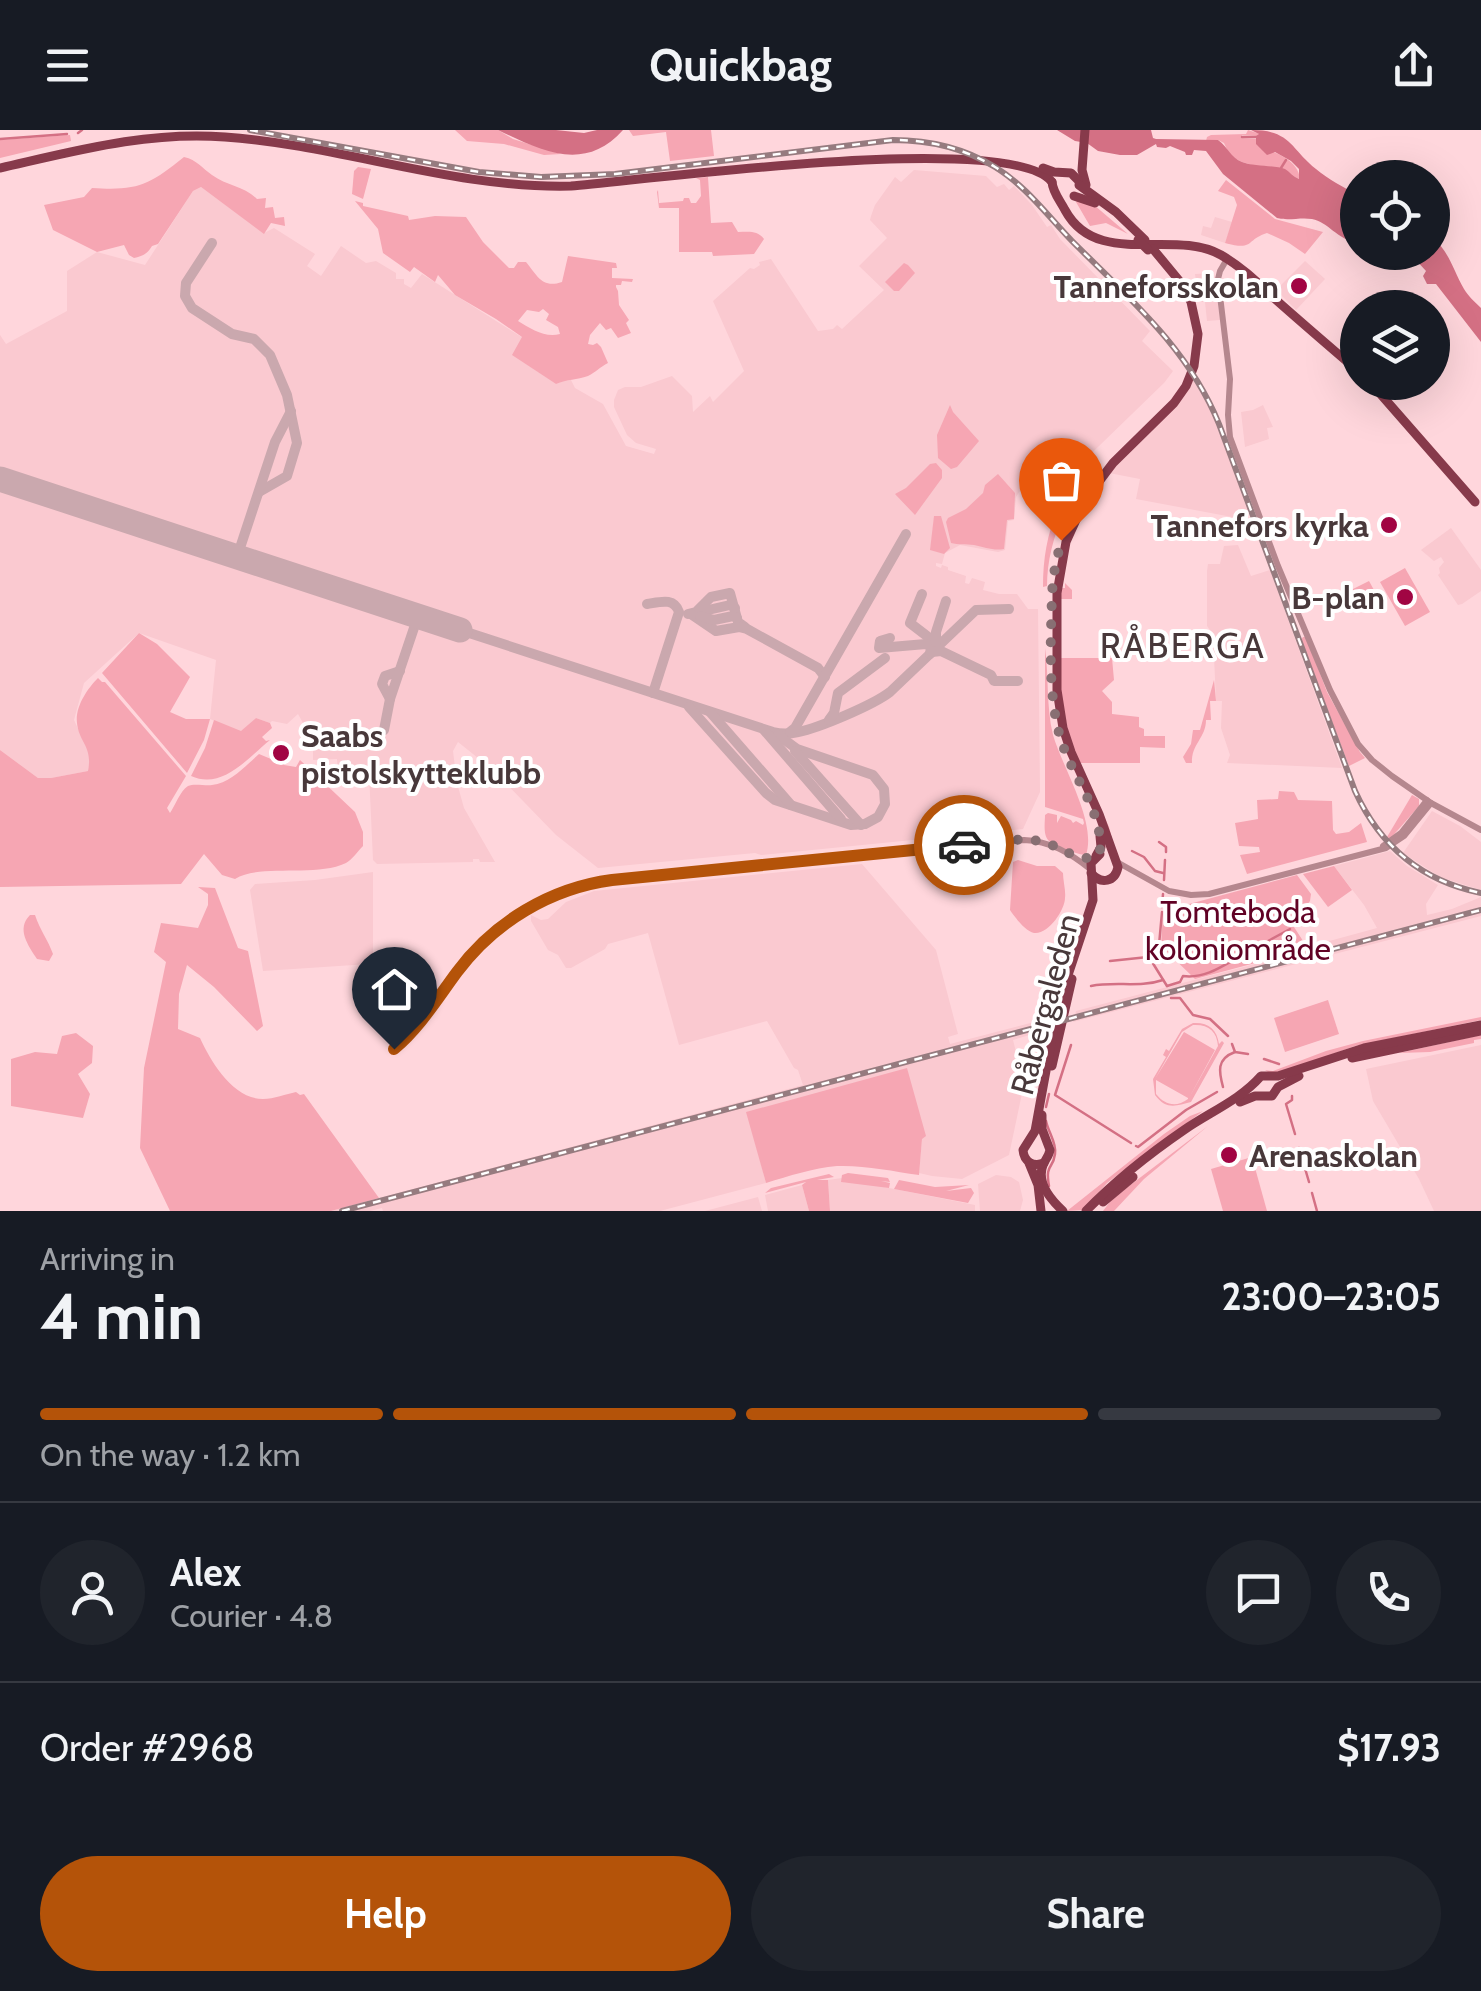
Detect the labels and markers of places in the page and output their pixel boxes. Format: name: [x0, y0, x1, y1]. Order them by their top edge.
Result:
place label: Tanneforsskolan: [1054, 267, 1279, 306]
marker: Tanneforsskolan: [1288, 275, 1310, 297]
pin: [1019, 438, 1104, 541]
place label: Tannefors kyrka: [1150, 506, 1369, 545]
marker: Tannefors kyrka: [1378, 514, 1400, 536]
place label: B-plan: [1291, 578, 1385, 617]
marker: B-plan: [1394, 586, 1416, 608]
place label: Saabs pistolskytteklubb: [301, 716, 541, 792]
marker: Saabs pistolskytteklubb: [270, 742, 292, 764]
pin: [352, 947, 437, 1050]
place label: Arenaskolan: [1249, 1136, 1418, 1175]
marker: Arenaskolan: [1218, 1144, 1240, 1166]

